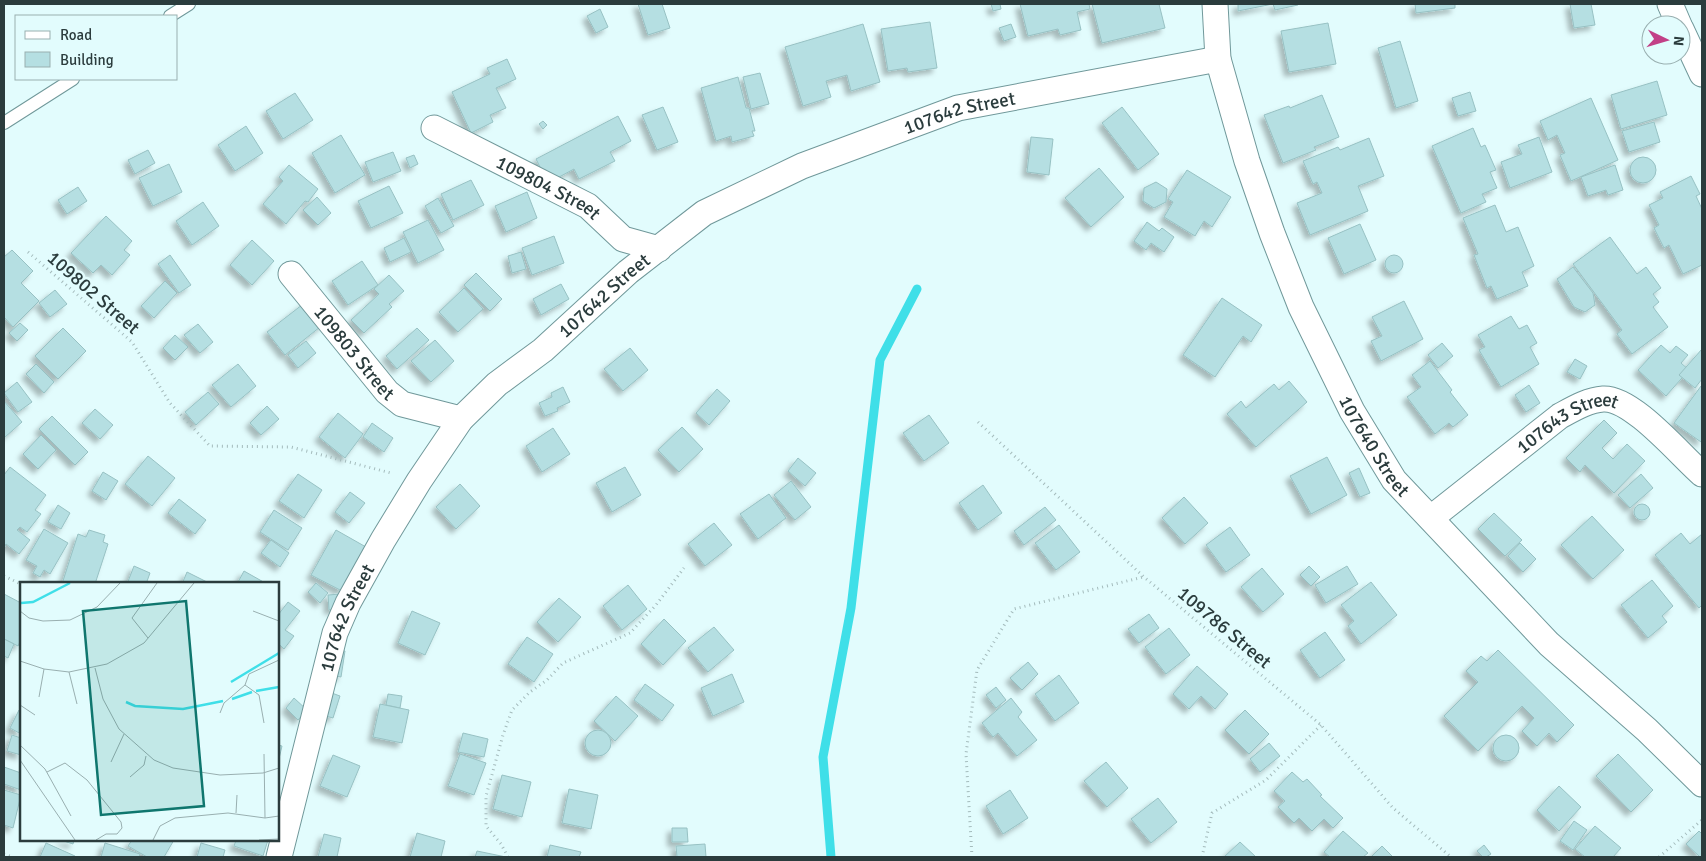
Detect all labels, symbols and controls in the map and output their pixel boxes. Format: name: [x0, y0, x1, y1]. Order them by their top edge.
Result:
legend: [15, 15, 178, 80]
north arrow: [1641, 15, 1691, 65]
text: Road: [60, 26, 92, 44]
text: N: [1670, 35, 1687, 47]
text: Building: [60, 51, 114, 69]
street label: 107642 Street: [900, 86, 1018, 140]
street label: 109804 Street: [492, 150, 606, 225]
street label: 109802 Street: [42, 246, 145, 340]
street label: 107642 Street: [553, 248, 655, 343]
street label: 109803 Street: [308, 301, 399, 406]
street label: 107643 Street: [1512, 388, 1622, 459]
street label: 107640 Street: [1333, 392, 1415, 502]
street label: 107642 Street: [315, 560, 380, 675]
inset map: [20, 582, 279, 841]
street label: 109786 Street: [1173, 582, 1276, 674]

